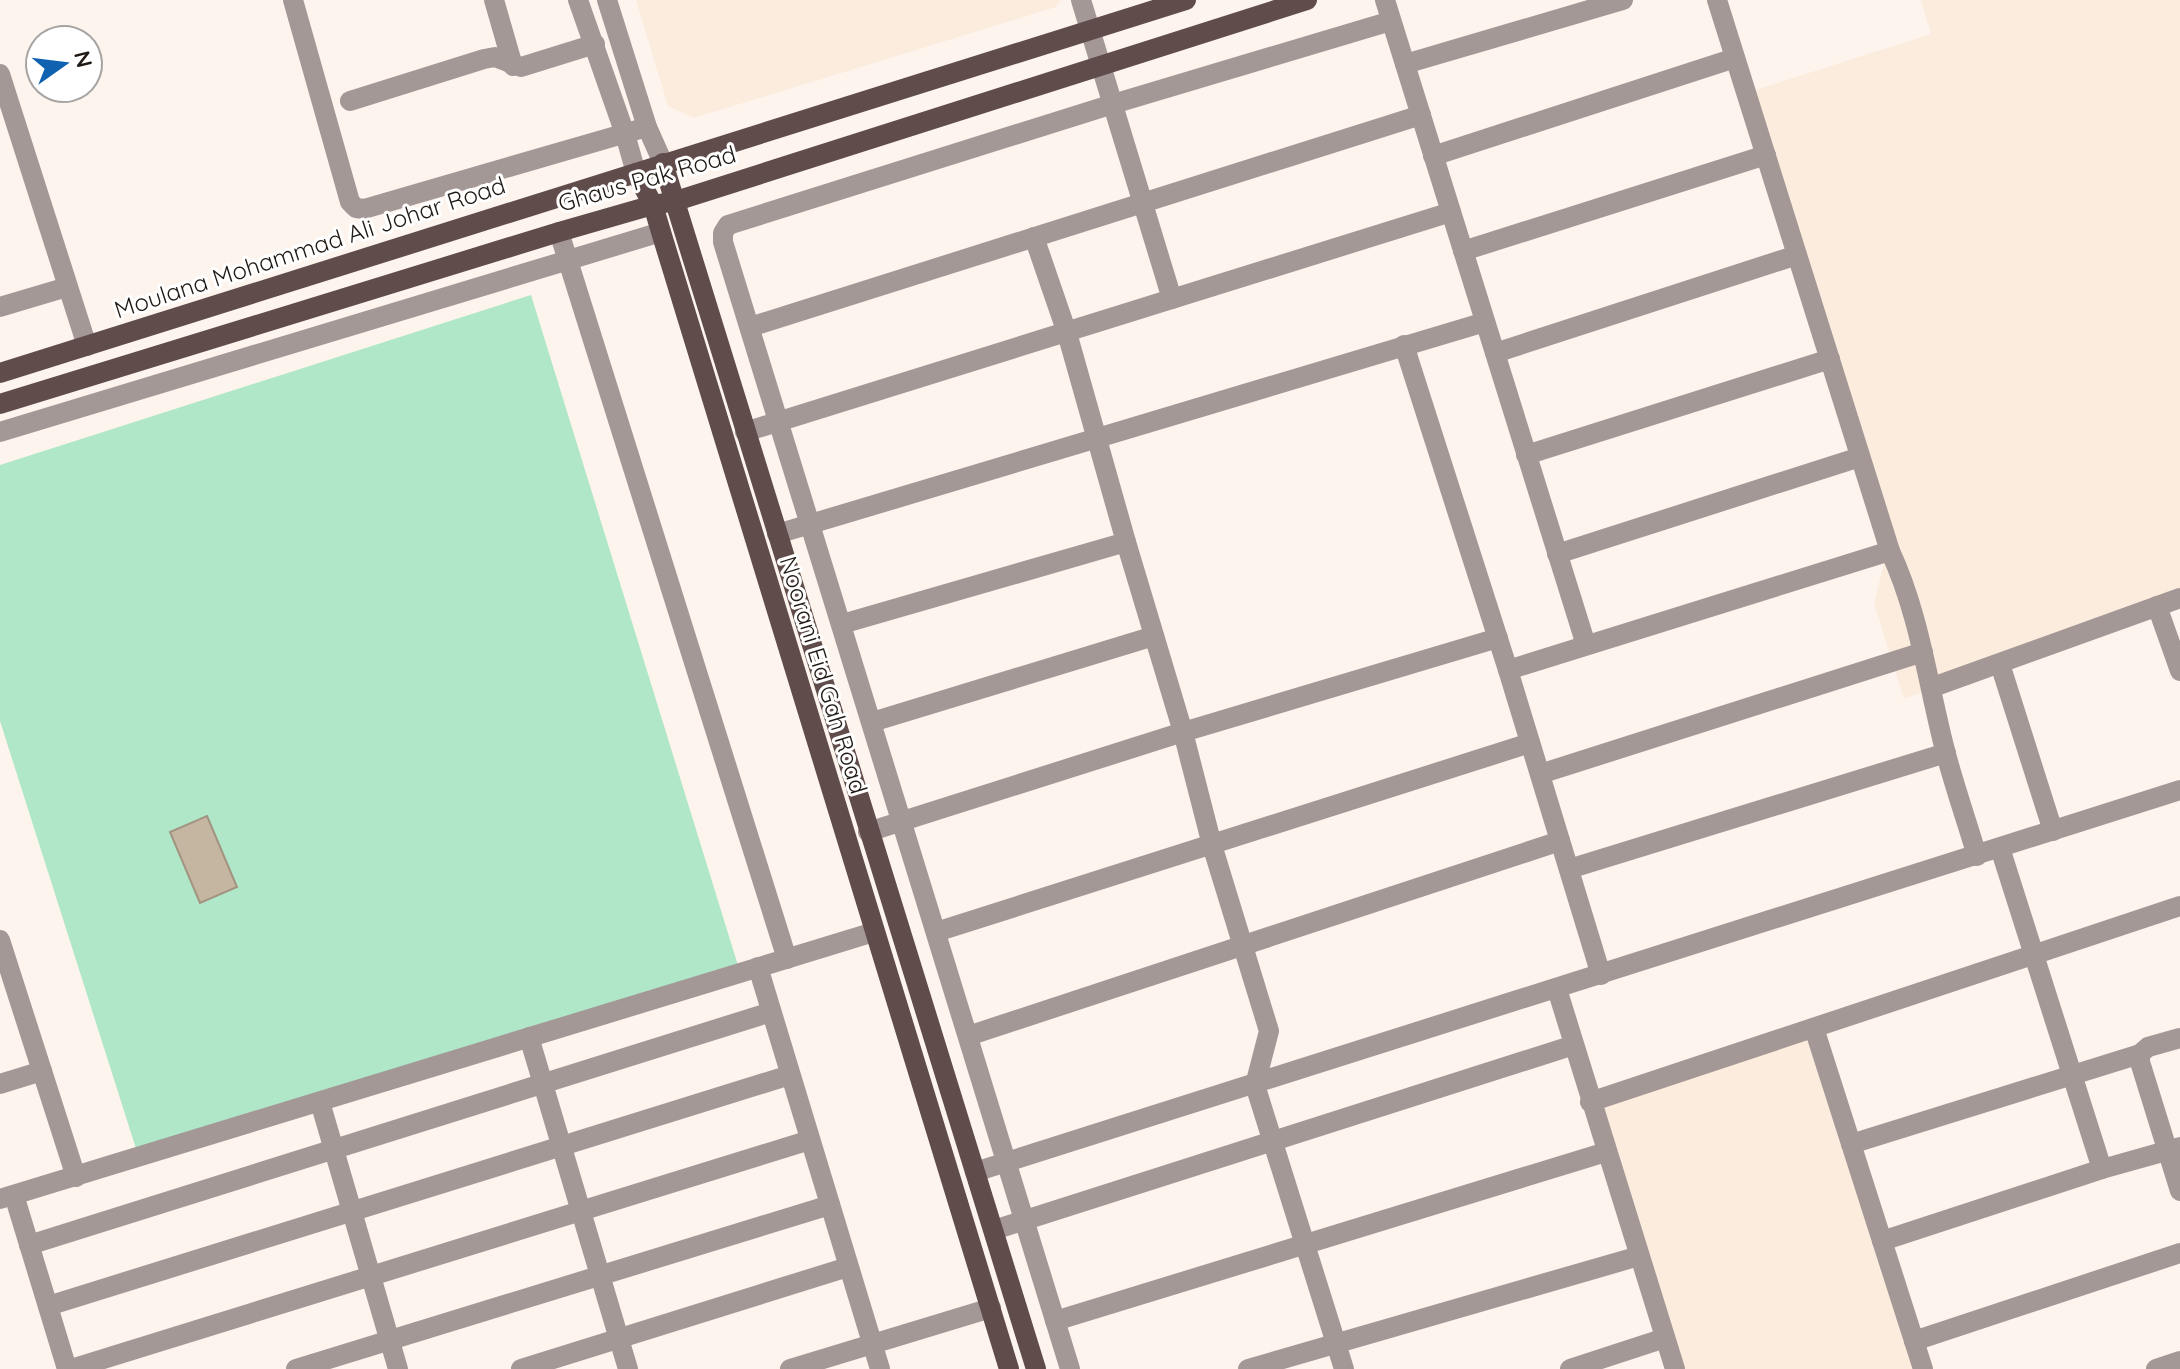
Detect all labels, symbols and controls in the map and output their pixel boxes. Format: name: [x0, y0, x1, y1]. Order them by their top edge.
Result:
north arrow: [24, 24, 104, 104]
text: N: [68, 48, 99, 70]
street label: Ghaus Pak Road: [554, 138, 739, 218]
street label: Moulana Mohammad Ali Johar Road: [110, 170, 509, 325]
street label: Noorani Eid Gah Road: [774, 552, 874, 797]

